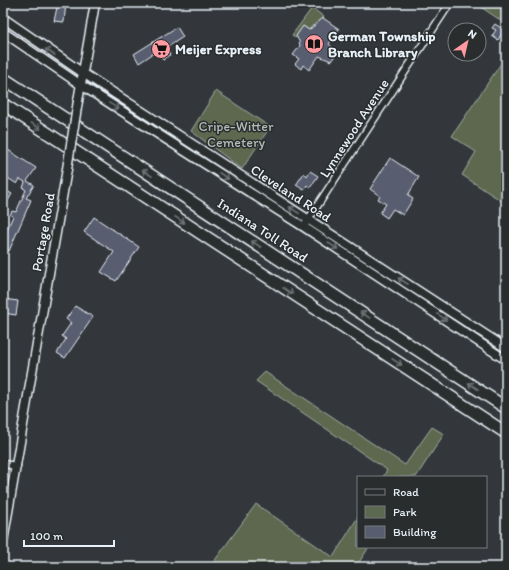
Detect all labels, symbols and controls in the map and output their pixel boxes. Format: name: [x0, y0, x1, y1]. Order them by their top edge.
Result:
north arrow: [447, 22, 487, 62]
text: N: [466, 27, 479, 42]
place label: German Township Branch Library: [328, 28, 436, 61]
library icon: German Township Branch Library: [303, 33, 325, 55]
supermarket icon: Meijer Express: [150, 38, 172, 60]
place label: Meijer Express: [175, 41, 261, 58]
one-way arrow: [45, 47, 56, 56]
street label: Lynnewood Avenue: [316, 76, 393, 181]
one-way arrow: [108, 102, 119, 110]
park label: Cripe-Witter Cemetery: [199, 118, 274, 151]
one-way arrow: [30, 122, 42, 130]
street label: Cleveland Road: [247, 161, 335, 226]
one-way arrow: [141, 168, 153, 176]
one-way arrow: [218, 171, 229, 180]
street label: Portage Road: [28, 191, 59, 273]
street label: Indiana Toll Road: [214, 195, 312, 266]
one-way arrow: [289, 206, 300, 214]
one-way arrow: [174, 216, 185, 224]
one-way arrow: [251, 240, 262, 248]
one-way arrow: [327, 242, 338, 250]
one-way arrow: [398, 277, 409, 285]
one-way arrow: [283, 287, 294, 295]
one-way arrow: [359, 311, 370, 319]
one-way arrow: [436, 313, 447, 322]
one-way arrow: [391, 358, 402, 366]
one-way arrow: [468, 382, 479, 390]
legend: [357, 476, 487, 548]
text: Road: [393, 485, 419, 499]
text: Park: [393, 505, 417, 519]
scale bar: [24, 522, 114, 548]
text: Building: [393, 525, 437, 539]
text: 100 m: [30, 529, 63, 543]

